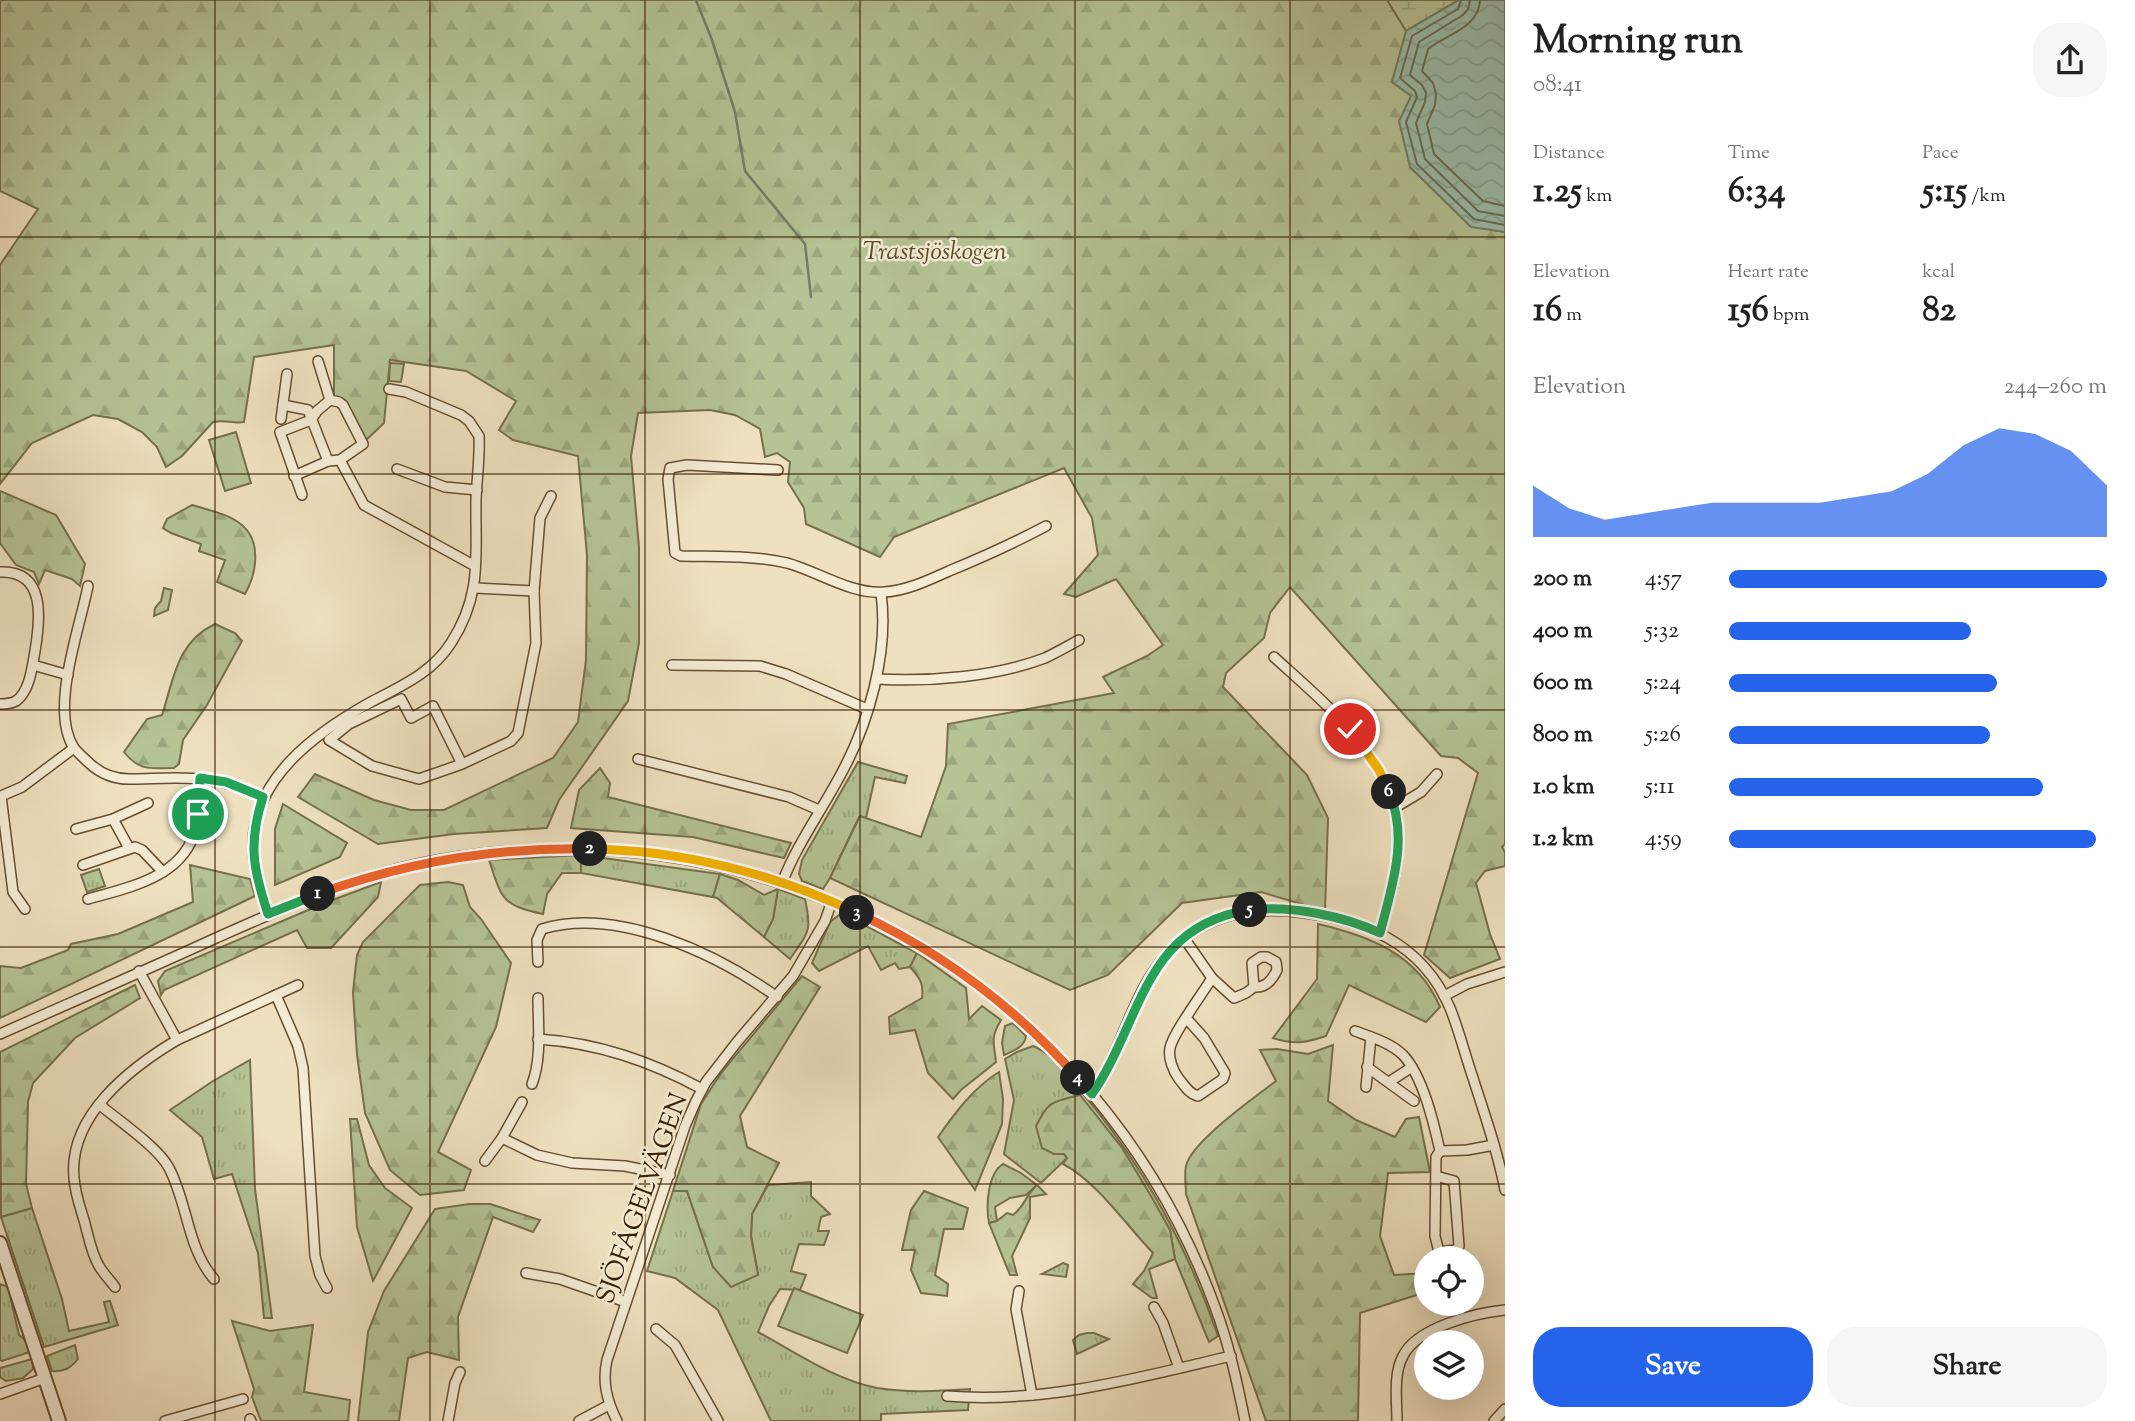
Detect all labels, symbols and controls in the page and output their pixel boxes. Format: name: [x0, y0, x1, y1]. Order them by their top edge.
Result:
text: Morning run: [1533, 16, 1743, 70]
button: share: [2033, 23, 2107, 97]
text: 08:41: [1533, 69, 1582, 102]
text: Distance: [1533, 140, 1605, 167]
text: Time: [1728, 140, 1770, 167]
text: Pace: [1922, 140, 1959, 167]
text: 1.25: [1533, 167, 1582, 218]
text: 6:34: [1728, 167, 1786, 218]
text: 5:15: [1922, 167, 1967, 218]
text: km: [1582, 183, 1612, 210]
text: /km: [1967, 183, 2006, 210]
park label: Trastsjöskogen: [863, 234, 1007, 271]
text: Elevation: [1533, 259, 1610, 286]
text: Heart rate: [1728, 259, 1809, 286]
text: kcal: [1922, 259, 1955, 286]
text: 16: [1533, 286, 1562, 337]
text: 156: [1728, 286, 1769, 337]
text: 82: [1922, 286, 1956, 337]
text: m: [1562, 302, 1582, 329]
text: bpm: [1769, 302, 1809, 329]
text: Elevation: [1533, 371, 1626, 404]
text: 244–260 m: [2004, 371, 2107, 404]
text: 200 m: [1533, 563, 1592, 596]
text: 4:57: [1645, 563, 1682, 596]
text: 400 m: [1533, 615, 1593, 648]
text: 5:32: [1645, 615, 1679, 648]
text: 600 m: [1533, 667, 1593, 700]
text: 5:24: [1645, 667, 1681, 700]
pin: [1320, 699, 1380, 759]
icon: check: [1331, 710, 1369, 748]
text: 800 m: [1533, 719, 1593, 752]
text: 5:26: [1645, 719, 1681, 752]
text: 1.0 km: [1533, 771, 1595, 804]
text: 5:11: [1645, 771, 1675, 804]
pin: 6: [1372, 774, 1406, 810]
text: 6: [1384, 778, 1393, 805]
pin: [168, 784, 228, 844]
icon: arrive: [179, 795, 217, 833]
text: 1.2 km: [1533, 823, 1594, 856]
text: 4:59: [1645, 823, 1682, 856]
pin: 2: [572, 832, 608, 866]
text: 2: [585, 835, 594, 862]
pin: 1: [300, 876, 336, 912]
text: 1: [314, 880, 321, 907]
pin: 5: [1232, 892, 1268, 928]
pin: 3: [840, 895, 874, 930]
text: 5: [1246, 896, 1253, 923]
text: 3: [853, 899, 860, 926]
pin: 4: [1060, 1060, 1096, 1096]
text: 4: [1073, 1064, 1082, 1091]
street label: SJÖFÅGELVÄGEN: [588, 1088, 699, 1309]
map controls: [1414, 1246, 1484, 1400]
button: locate: [1414, 1246, 1484, 1316]
button: Save: [1533, 1327, 1813, 1407]
button: Share: [1827, 1327, 2107, 1407]
button: layers: [1414, 1330, 1484, 1400]

